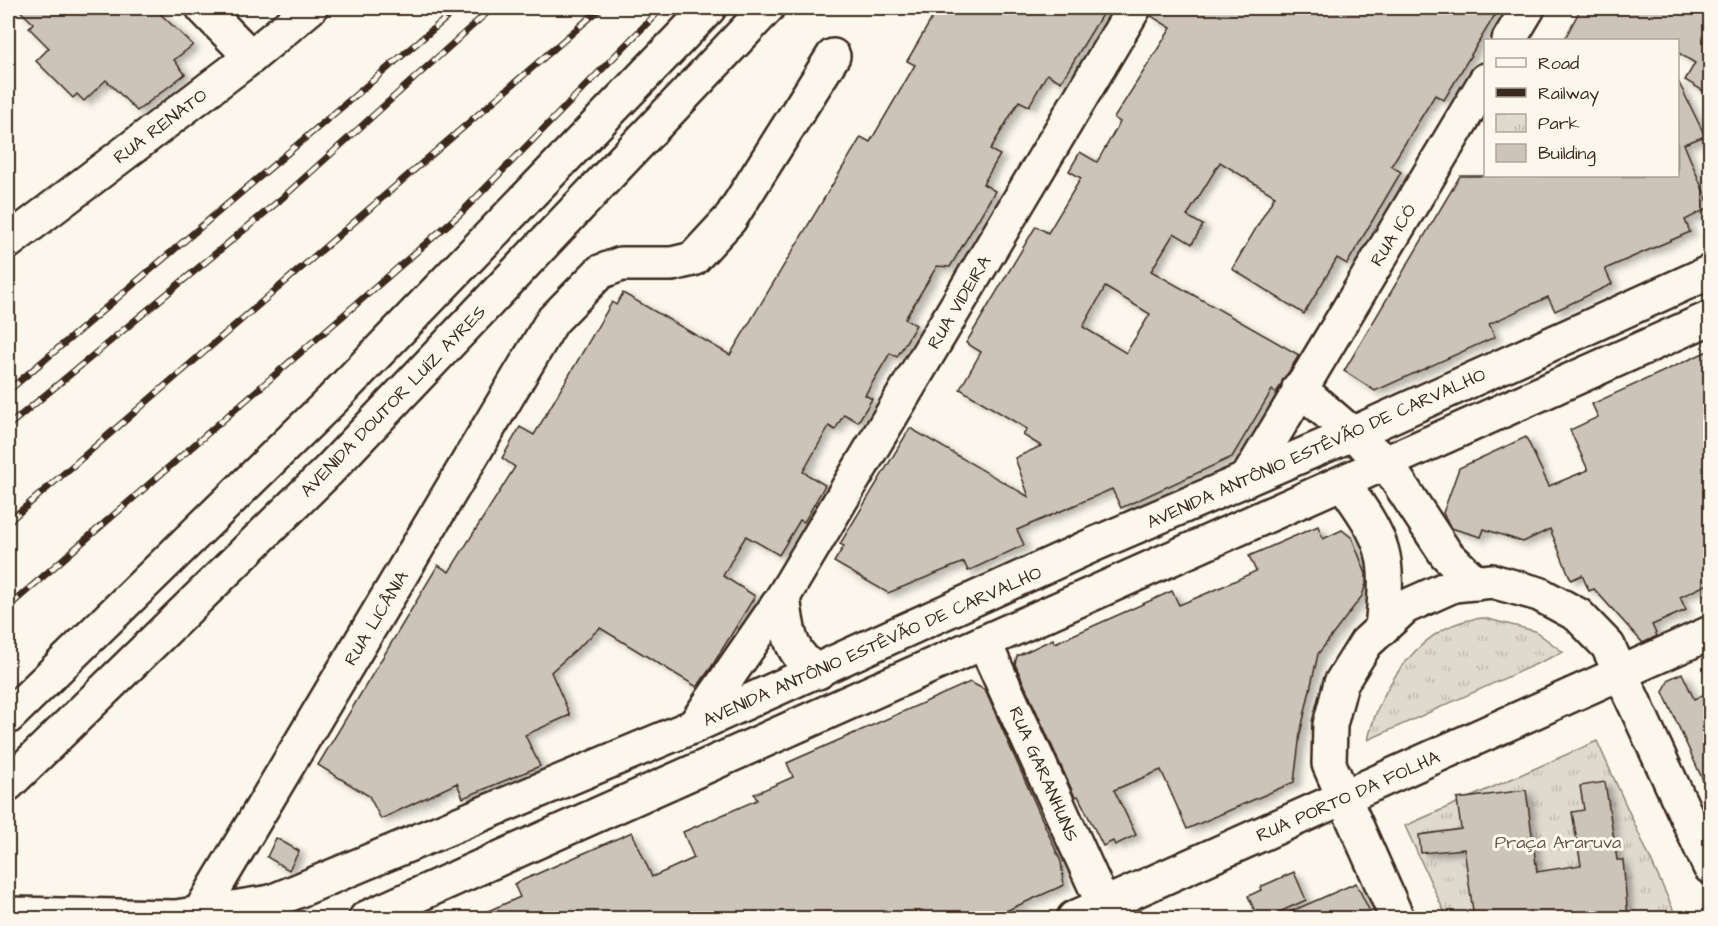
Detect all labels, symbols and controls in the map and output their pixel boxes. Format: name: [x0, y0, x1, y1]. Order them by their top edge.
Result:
legend: [1484, 39, 1679, 177]
text: Road: [1538, 51, 1579, 76]
text: Railway: [1538, 81, 1599, 107]
street label: RUA RENATO: [108, 83, 212, 170]
text: Park: [1538, 111, 1580, 136]
text: Building: [1538, 141, 1596, 167]
street label: RUA ICÓ: [1364, 199, 1422, 271]
street label: RUA VIDEIRA: [922, 250, 997, 354]
street label: AVENIDA DOUTOR LUÍZ AYRES: [295, 300, 492, 503]
street label: AVENIDA ANTÔNIO ESTÊVÃO DE CARVALHO: [1143, 362, 1490, 535]
street label: AVENIDA ANTÔNIO ESTÊVÃO DE CARVALHO: [699, 560, 1046, 733]
street label: RUA LICÂNIA: [338, 566, 415, 670]
street label: RUA GARANHUNS: [1003, 703, 1084, 846]
street label: RUA PORTO DA FOLHA: [1253, 745, 1444, 848]
park label: Praça Araruva: [1495, 830, 1621, 855]

